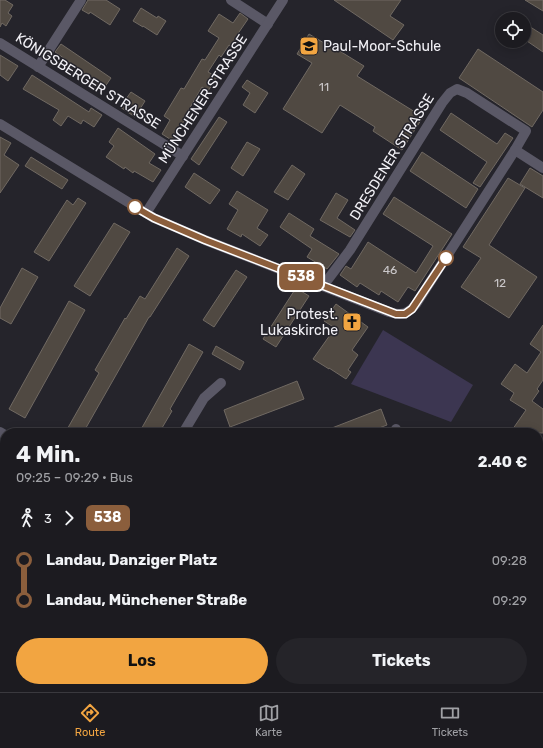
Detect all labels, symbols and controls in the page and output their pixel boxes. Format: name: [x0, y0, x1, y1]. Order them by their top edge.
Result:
map controls: [495, 12, 531, 48]
button: locate: [495, 12, 531, 48]
street label: KÖNIGSBERGER STRASSE: [12, 29, 164, 133]
street label: MÜNCHENER STRASSE: [155, 31, 251, 167]
school or university icon: Paul-Moor-Schule: [298, 35, 320, 57]
place label: Paul-Moor-Schule: [323, 38, 441, 55]
house number: 11: [319, 80, 329, 94]
street label: DRESDENER STRASSE: [346, 91, 438, 223]
unlabelled marker: [127, 199, 143, 215]
unlabelled marker: [438, 250, 454, 266]
house number: 46: [383, 263, 397, 277]
line badge: 538: [278, 264, 324, 290]
text: 538: [287, 268, 315, 285]
house number: 12: [494, 276, 506, 290]
place label: Protest. Lukaskirche: [260, 306, 338, 339]
church icon: Protest. Lukaskirche: [341, 311, 363, 333]
text: 4 Min.: [16, 441, 81, 468]
text: 2.40 €: [478, 453, 527, 471]
text: 09:25 – 09:29 · Bus: [16, 470, 133, 485]
icon: walk: [16, 507, 38, 529]
icon: forward: [58, 507, 80, 529]
text: 538: [94, 509, 122, 526]
text: 3: [44, 511, 52, 526]
text: Landau, Danziger Platz: [46, 551, 217, 569]
text: 09:28: [492, 553, 527, 568]
text: Landau, Münchener Straße: [46, 591, 247, 609]
text: 09:29: [492, 593, 527, 608]
button: Los: [16, 638, 268, 684]
button: Tickets: [276, 638, 527, 684]
tab: Route: [75, 702, 105, 739]
tab: Karte: [255, 702, 282, 739]
tab: Tickets: [432, 702, 468, 739]

